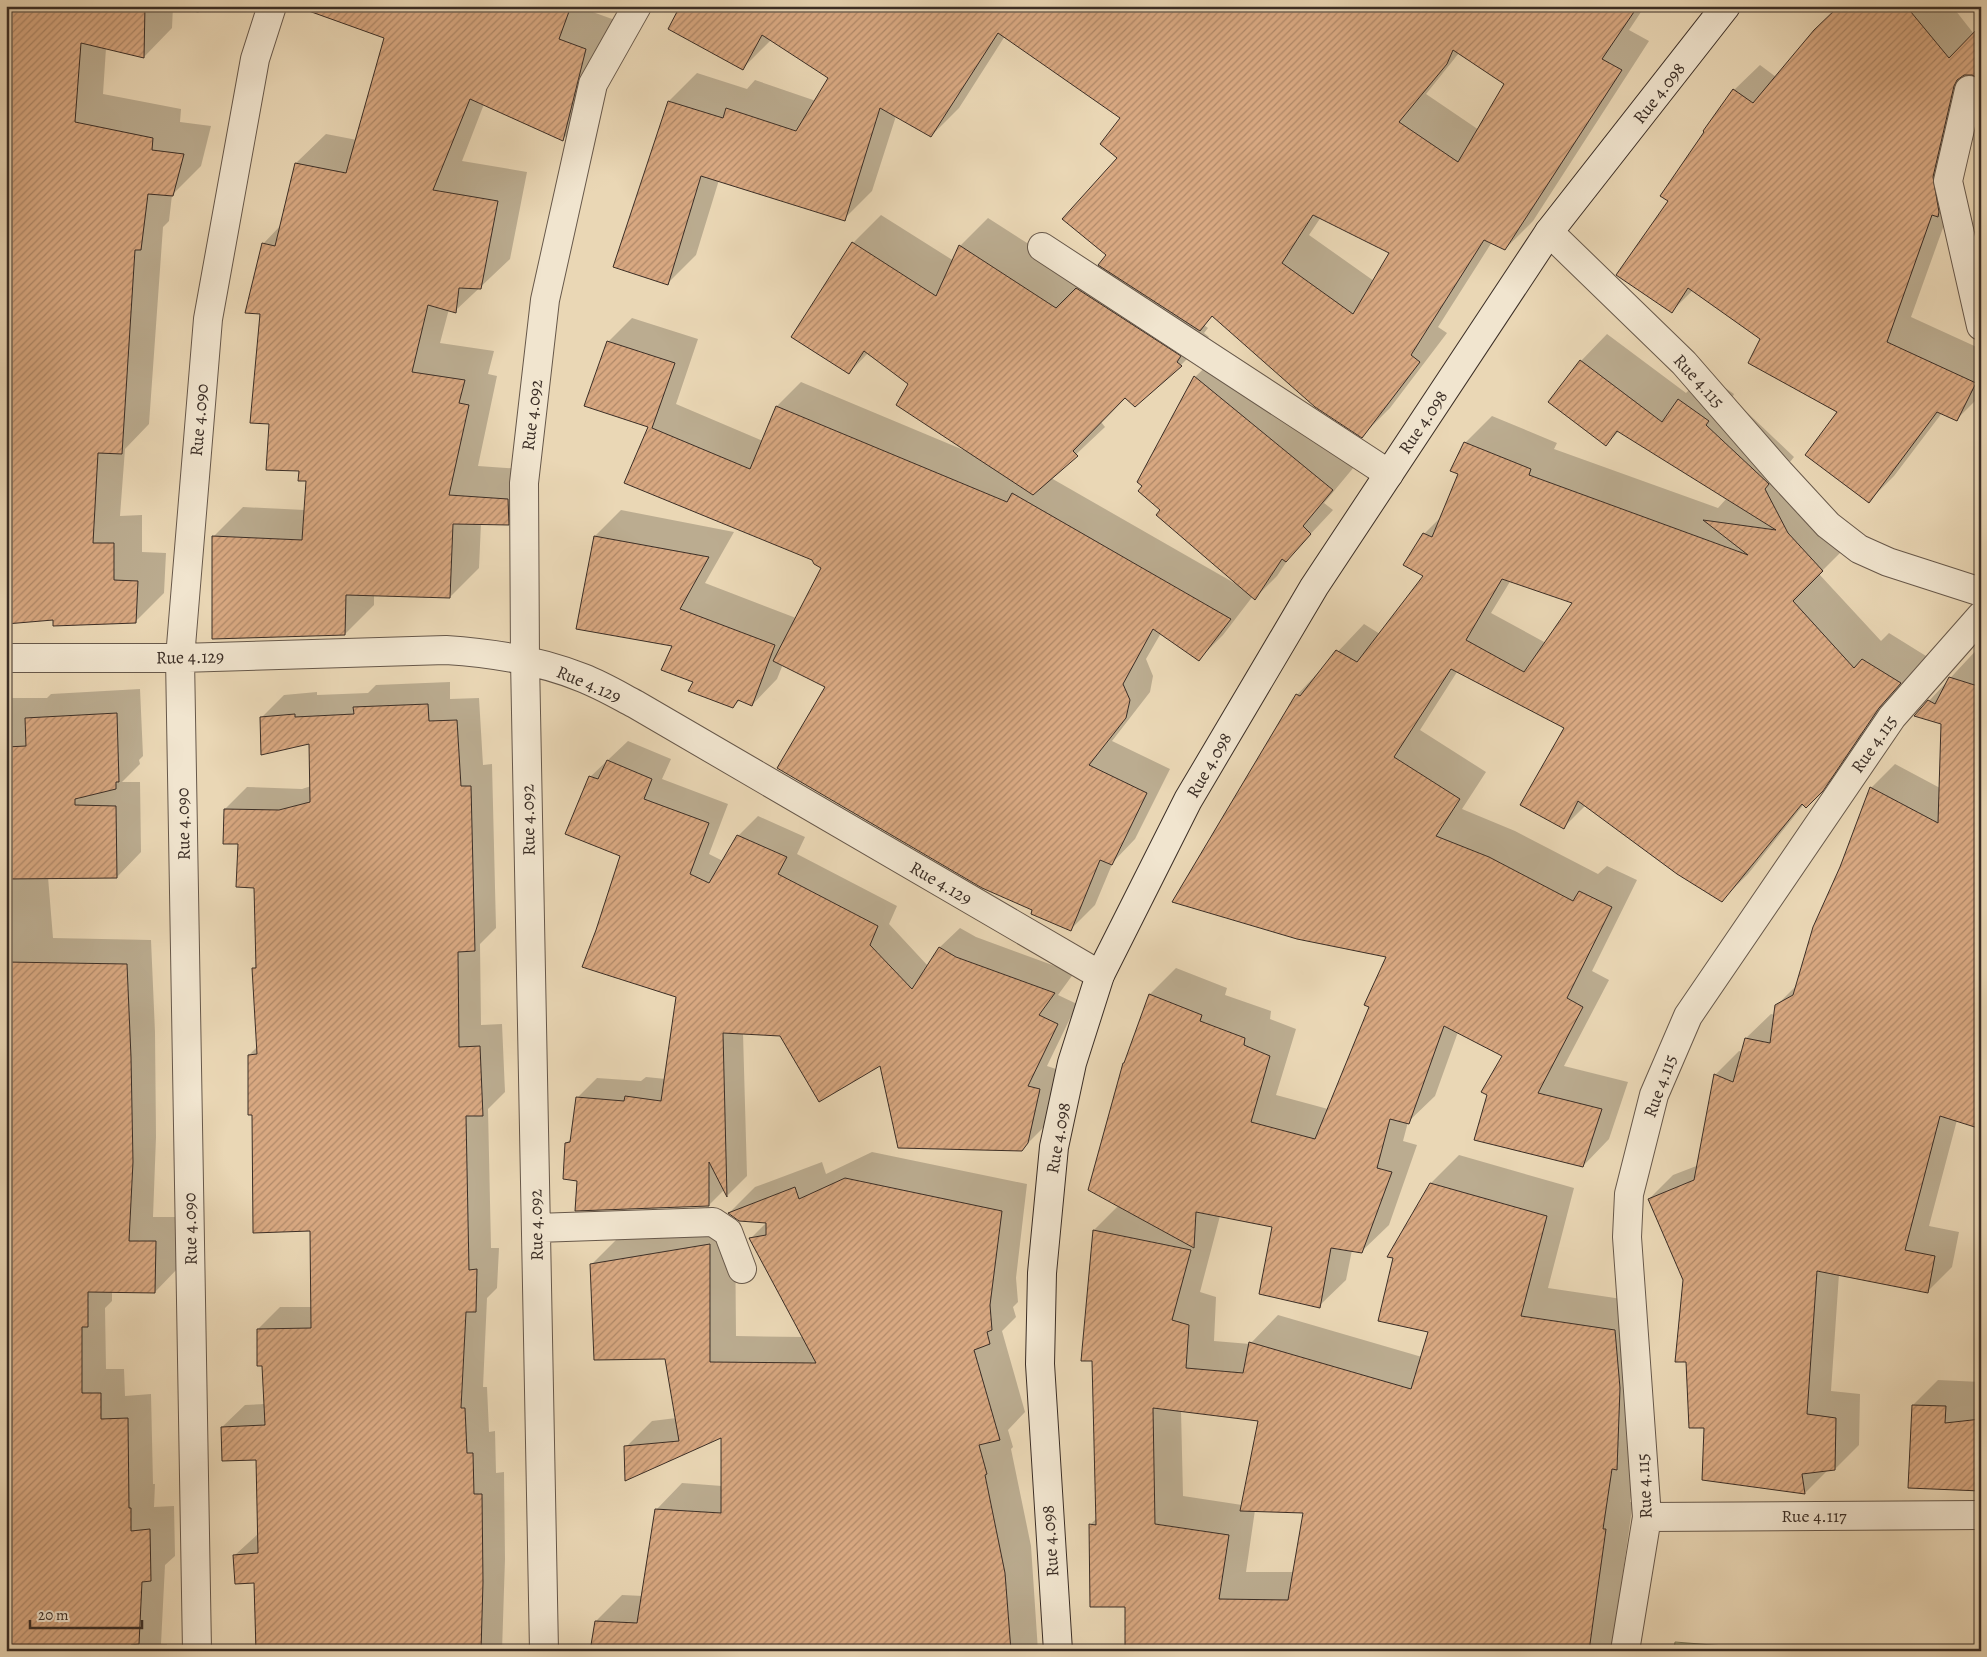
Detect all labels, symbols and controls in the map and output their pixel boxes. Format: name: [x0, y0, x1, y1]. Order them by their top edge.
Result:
street label: Rue 4.098: [1627, 57, 1691, 129]
street label: Rue 4.115: [1668, 349, 1730, 413]
street label: Rue 4.092: [516, 377, 548, 452]
street label: Rue 4.090: [184, 383, 214, 457]
street label: Rue 4.098: [1393, 385, 1453, 459]
street label: Rue 4.129: [156, 644, 224, 670]
street label: Rue 4.129: [553, 660, 625, 708]
street label: Rue 4.115: [1845, 710, 1903, 778]
street label: Rue 4.098: [1181, 728, 1237, 802]
street label: Rue 4.092: [515, 783, 541, 856]
street label: Rue 4.090: [170, 787, 196, 861]
street label: Rue 4.129: [905, 856, 977, 910]
street label: Rue 4.115: [1638, 1051, 1682, 1121]
street label: Rue 4.098: [1040, 1100, 1076, 1176]
street label: Rue 4.092: [523, 1188, 549, 1261]
street label: Rue 4.090: [177, 1192, 203, 1266]
street label: Rue 4.115: [1630, 1453, 1658, 1519]
street label: Rue 4.098: [1036, 1504, 1064, 1578]
street label: Rue 4.117: [1781, 1504, 1847, 1528]
scale bar: [30, 1597, 142, 1629]
text: 20 m: [38, 1605, 69, 1625]

